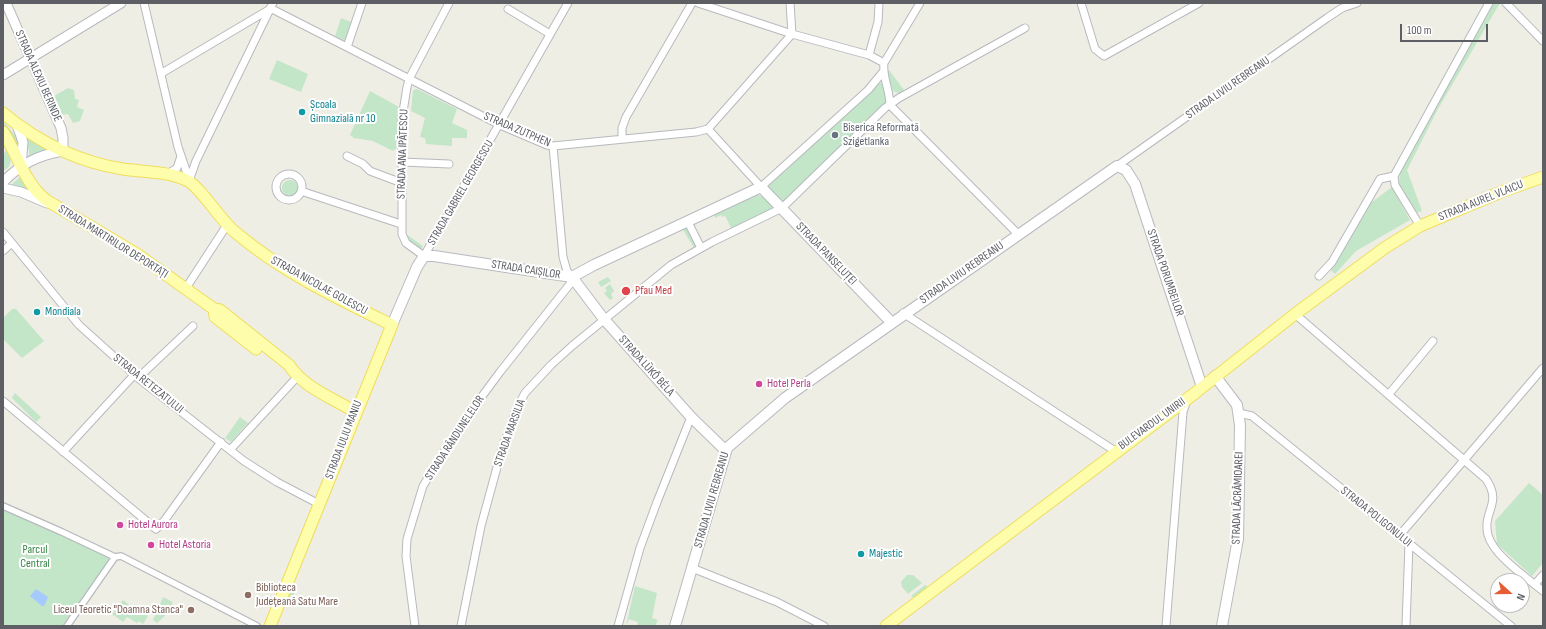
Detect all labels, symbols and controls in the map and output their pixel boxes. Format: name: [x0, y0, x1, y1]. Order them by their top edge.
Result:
scale bar: [1402, 16, 1490, 42]
text: 100 m: [1407, 23, 1432, 38]
street label: STRADA ALEXIU BERINDE: [11, 28, 65, 124]
street label: STRADA LIVIU REBREANU: [1183, 54, 1273, 122]
place label: Școala Gimnazială nr 10: [310, 98, 376, 126]
marker: Școala Gimnazială nr 10: [297, 107, 307, 117]
street label: STRADA ANA IPĂTESCU: [394, 109, 412, 199]
street label: STRADA ZUTPHEN: [481, 109, 553, 151]
place label: Biserica Reformată Szigetlanka: [843, 121, 919, 149]
marker: Biserica Reformată Szigetlanka: [830, 130, 840, 140]
street label: STRADA GABRIEL GEORGESCU: [425, 138, 497, 248]
street label: STRADA AUREL VLAICU: [1436, 177, 1526, 225]
street label: STRADA MARTIRILOR DEPORTAȚI: [55, 202, 171, 282]
street label: STRADA PANSELUȚEI: [792, 220, 860, 288]
street label: STRADA PORUMBEILOR: [1143, 228, 1187, 318]
street label: STRADA LIVIU REBREANU: [917, 239, 1007, 307]
street label: STRADA NICOLAE GOLESCU: [268, 253, 370, 319]
street label: STRADA CAIȘILOR: [490, 257, 562, 283]
place label: Pfau Med: [635, 284, 672, 298]
marker: Pfau Med: [620, 285, 632, 297]
place label: Mondiala: [45, 305, 81, 319]
marker: Mondiala: [32, 307, 42, 317]
street label: STRADA LÜKŐ BÉLA: [615, 333, 677, 399]
street label: STRADA RETEZATULUI: [110, 351, 186, 417]
place label: Hotel Perla: [767, 377, 811, 391]
marker: Hotel Perla: [754, 379, 764, 389]
street label: STRADA RÂNDUNELELOR: [422, 393, 488, 483]
street label: BULEVARDUL UNIRII: [1116, 395, 1188, 453]
street label: STRADA MARSILIA: [491, 397, 529, 469]
street label: STRADA IULIU MANIU: [322, 399, 366, 481]
street label: STRADA LIVIU REBREANU: [691, 450, 733, 550]
street label: STRADA LĂCRĂMIOAREI: [1229, 451, 1247, 545]
street label: STRADA POLIGONULUI: [1337, 484, 1415, 550]
place label: Hotel Aurora: [128, 518, 178, 532]
marker: Hotel Aurora: [115, 520, 125, 530]
place label: Hotel Astoria: [159, 538, 211, 552]
marker: Hotel Astoria: [146, 540, 156, 550]
park label: Parcul Central: [20, 543, 50, 571]
place label: Majestic: [869, 547, 903, 561]
marker: Majestic: [856, 549, 866, 559]
north arrow: [1490, 573, 1530, 613]
place label: Biblioteca Judeţeană Satu Mare: [256, 581, 338, 609]
marker: Biblioteca Judeţeană Satu Mare: [243, 590, 253, 600]
text: N: [1514, 592, 1528, 602]
place label: Liceul Teoretic "Doamna Stanca": [53, 603, 183, 617]
marker: Liceul Teoretic "Doamna Stanca": [186, 605, 196, 615]

